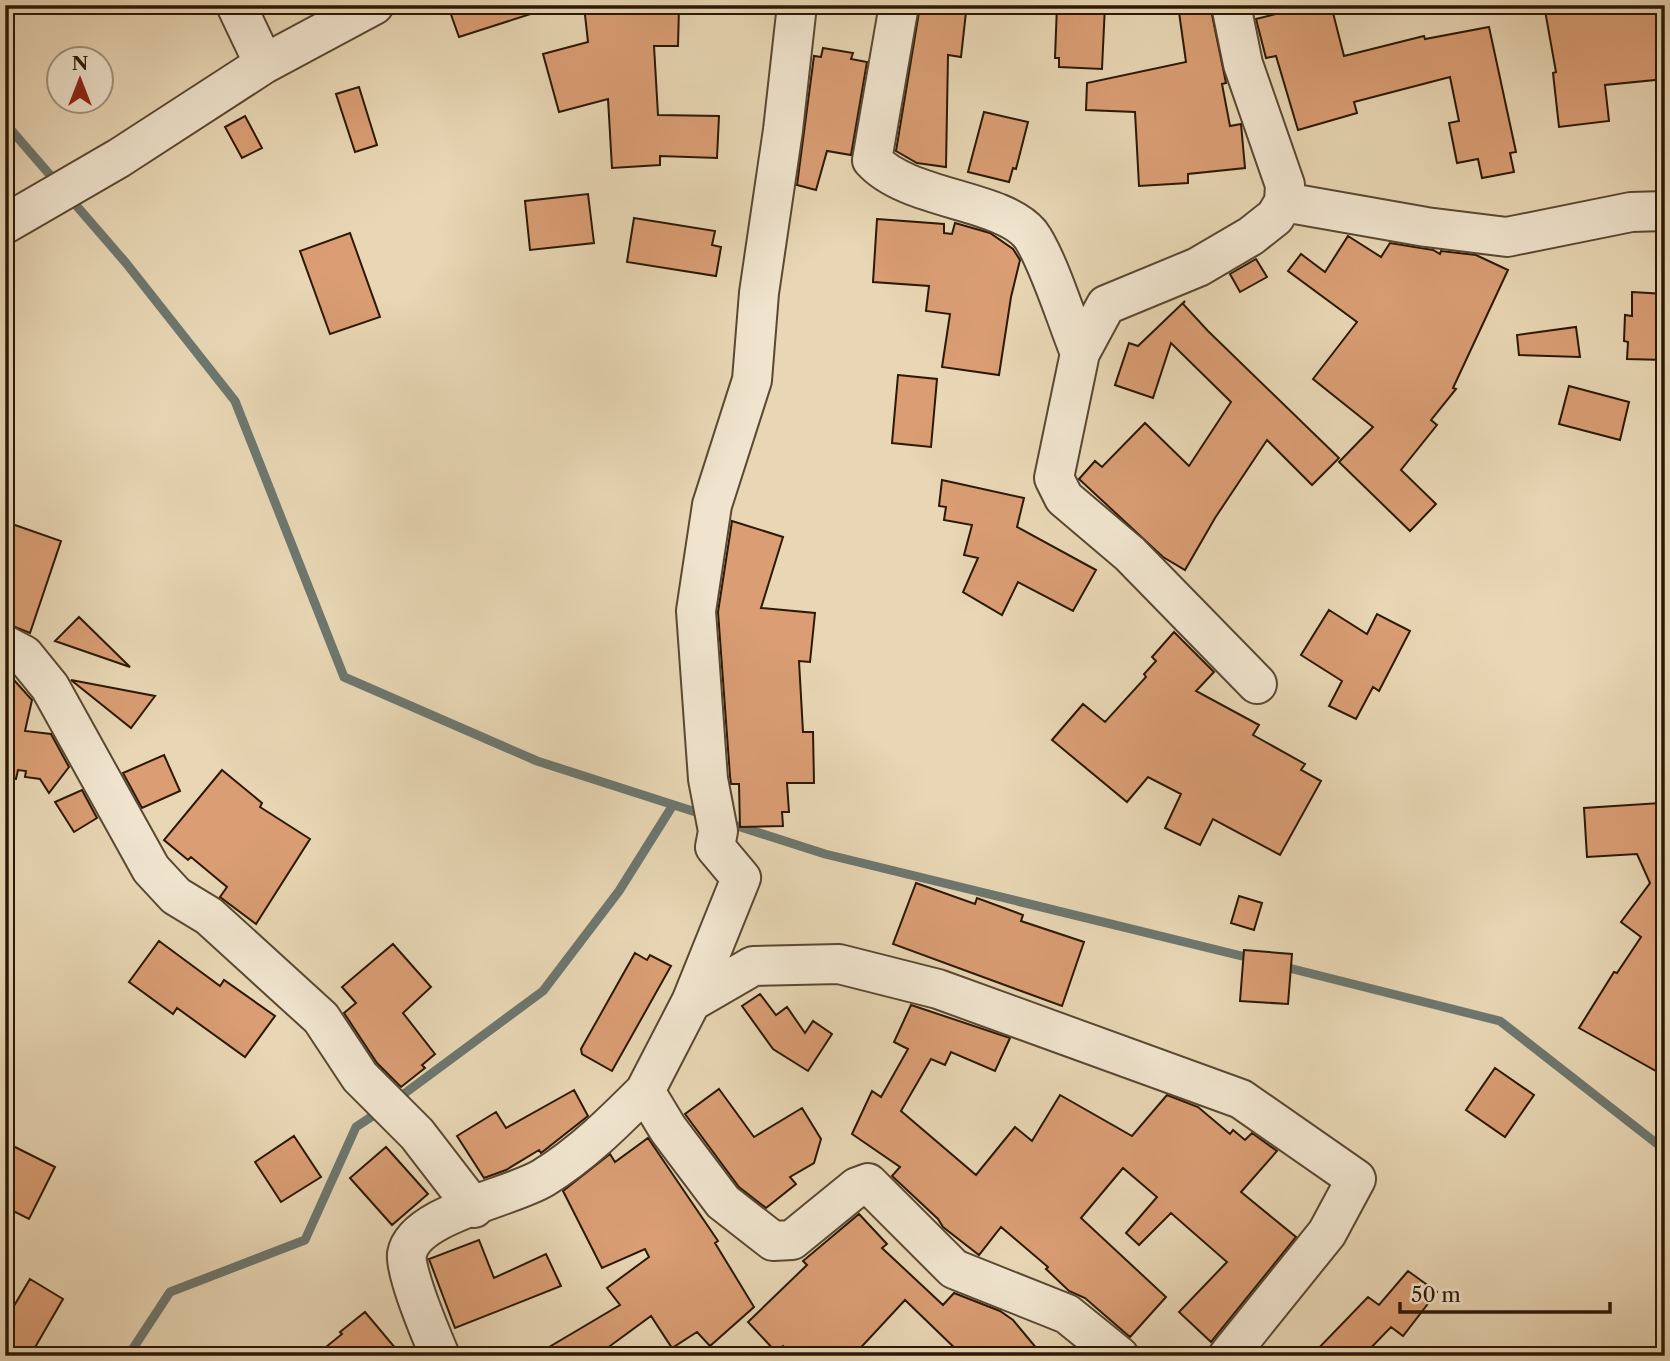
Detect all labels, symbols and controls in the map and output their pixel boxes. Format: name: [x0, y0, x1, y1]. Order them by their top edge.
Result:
north arrow: [46, 46, 116, 116]
text: N: [72, 52, 88, 75]
scale bar: [1400, 1270, 1610, 1314]
text: 50 m: [1411, 1282, 1461, 1307]

